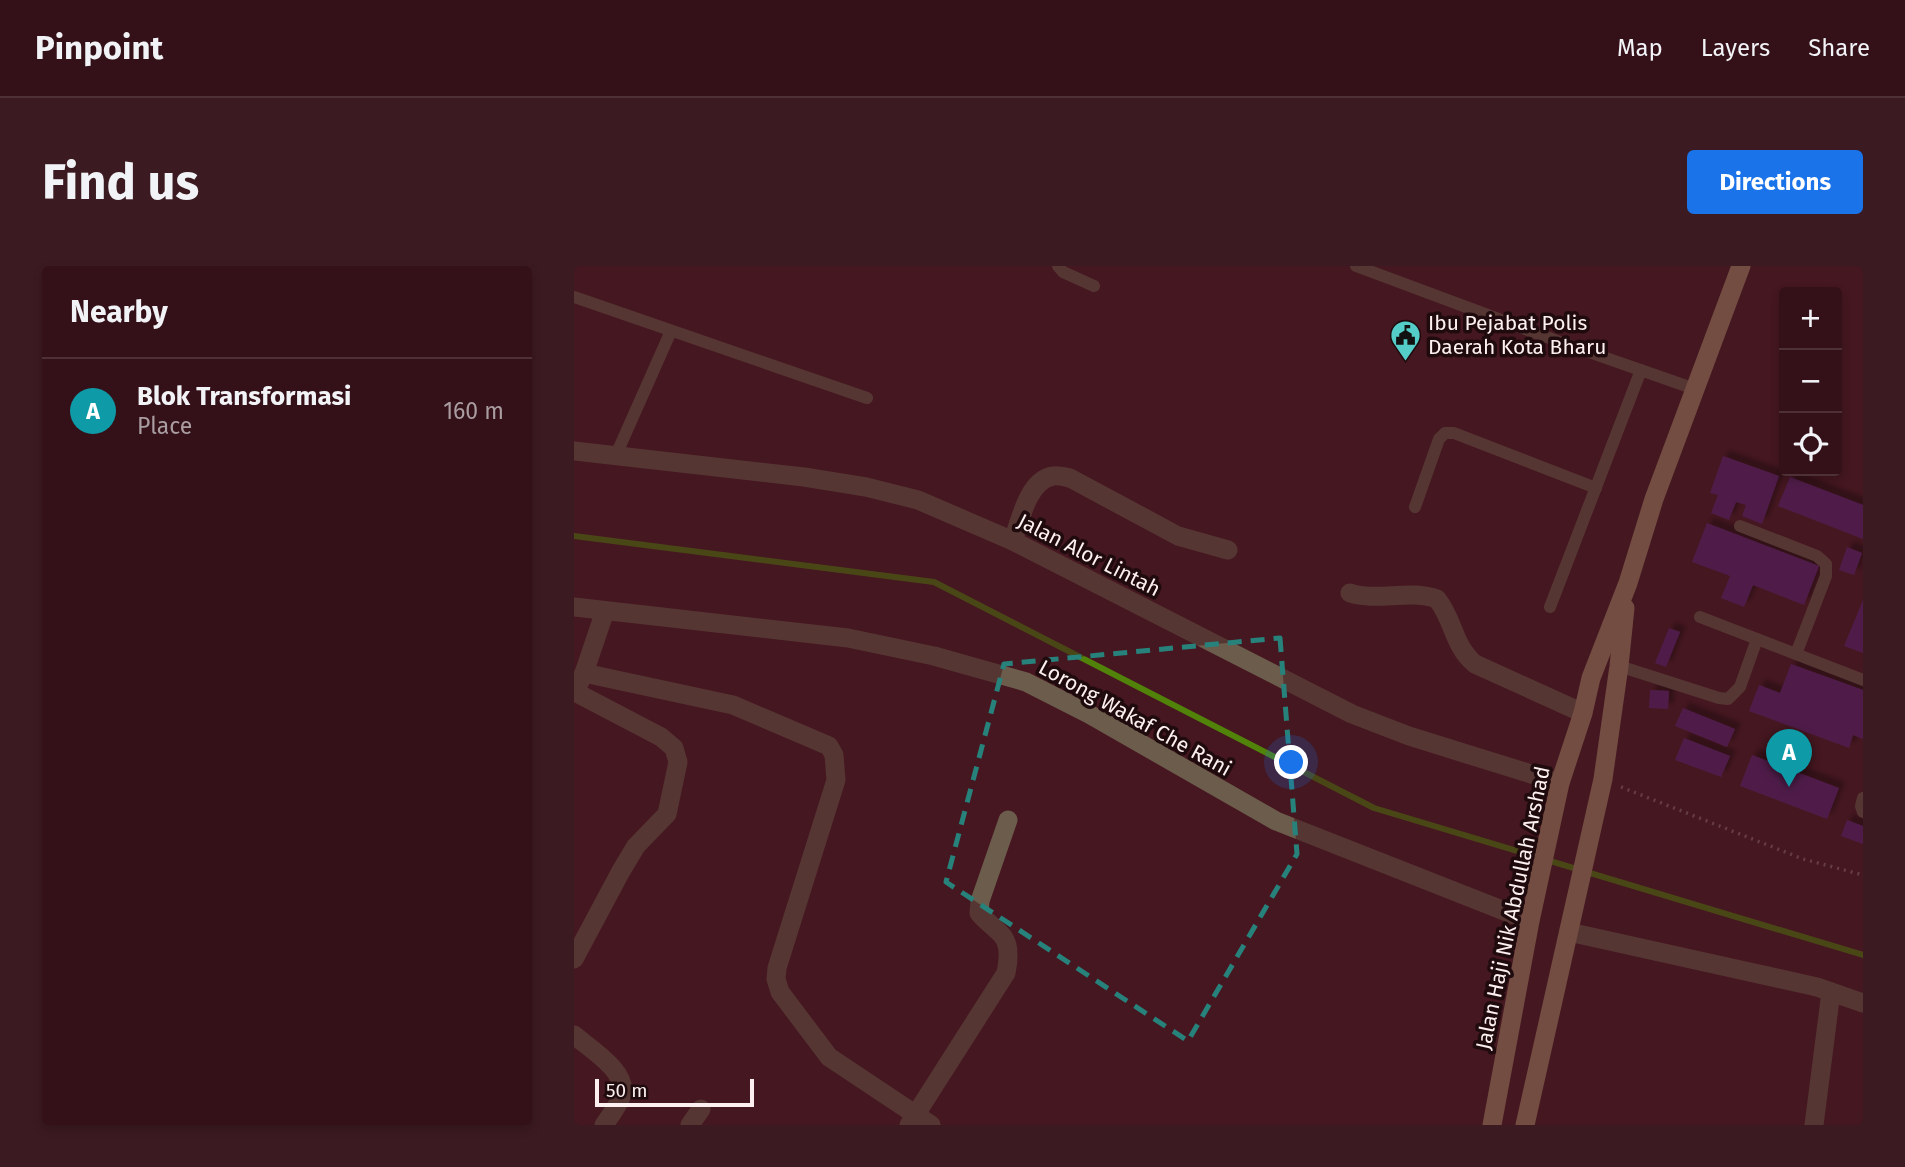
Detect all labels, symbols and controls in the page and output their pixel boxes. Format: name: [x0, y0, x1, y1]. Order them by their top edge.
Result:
text: Pinpoint: [35, 28, 163, 68]
text: Map: [1617, 34, 1663, 62]
text: Layers: [1701, 34, 1770, 62]
text: Share: [1808, 34, 1870, 62]
button: Directions: [1687, 150, 1863, 214]
text: Find us: [42, 153, 199, 212]
map controls: [1779, 287, 1842, 476]
button: +: [1779, 287, 1842, 350]
text: Nearby: [70, 294, 168, 330]
place label: Ibu Pejabat Polis Daerah Kota Bharu: [1428, 310, 1606, 360]
public building icon: Ibu Pejabat Polis Daerah Kota Bharu: [1388, 318, 1422, 362]
button: −: [1779, 350, 1842, 413]
text: Blok Transformasi: [137, 381, 351, 412]
text: A: [86, 397, 100, 425]
text: 160 m: [443, 397, 504, 425]
text: Place: [137, 412, 192, 440]
button: locate: [1779, 413, 1842, 476]
street label: Jalan Alor Lintah: [1013, 508, 1165, 602]
street label: Lorong Wakaf Che Rani: [1034, 654, 1236, 782]
pin: A: [1766, 729, 1812, 787]
your location: [1274, 745, 1308, 779]
street label: Jalan Haji Nik Abdullah Arshad: [1470, 764, 1556, 1052]
scale bar: [595, 1076, 754, 1108]
text: 50 m: [606, 1079, 647, 1102]

